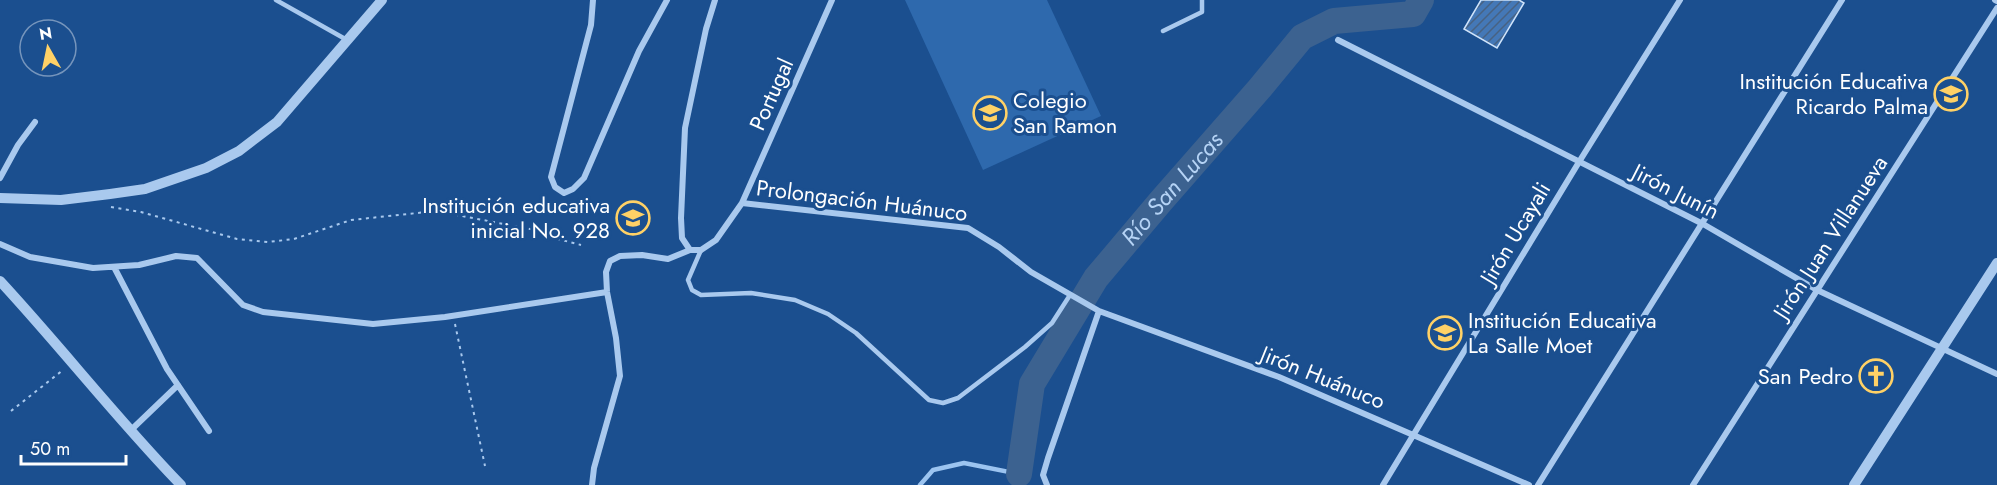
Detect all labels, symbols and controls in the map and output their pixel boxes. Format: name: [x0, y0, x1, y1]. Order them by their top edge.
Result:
north arrow: [18, 18, 78, 78]
text: N: [38, 21, 54, 46]
street label: Portugal: [741, 53, 801, 135]
place label: Institución Educativa Ricardo Palma: [1739, 65, 1928, 122]
school or university icon: Institución Educativa Ricardo Palma: [1933, 76, 1969, 112]
place label: Colegio San Ramon: [1013, 84, 1117, 141]
school or university icon: Colegio San Ramon: [972, 95, 1008, 131]
water label: Río San Lucas: [1113, 123, 1231, 253]
street label: Jirón Juan Villanueva: [1763, 149, 1895, 328]
street label: Jirón Junín: [1624, 154, 1725, 227]
street label: Prolongación Huánuco: [755, 171, 969, 229]
street label: Jirón Ucayali: [1470, 176, 1558, 293]
place label: Institución educativa inicial No. 928: [422, 189, 610, 246]
school or university icon: Institución educativa inicial No. 928: [615, 200, 651, 236]
place label: Institución Educativa La Salle Moet: [1468, 304, 1657, 361]
school or university icon: Institución Educativa La Salle Moet: [1427, 315, 1463, 351]
street label: Jirón Huánuco: [1253, 336, 1390, 417]
church icon: San Pedro: [1858, 358, 1894, 394]
place label: San Pedro: [1758, 360, 1853, 392]
scale bar: [21, 428, 126, 466]
text: 50 m: [30, 436, 70, 462]

